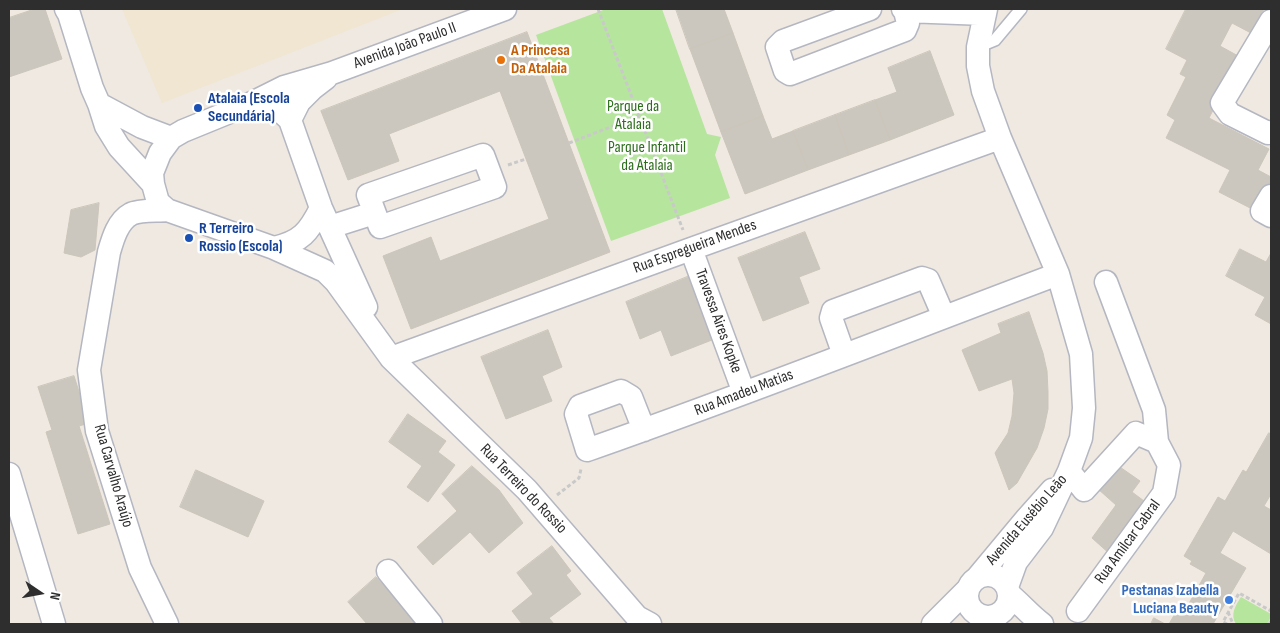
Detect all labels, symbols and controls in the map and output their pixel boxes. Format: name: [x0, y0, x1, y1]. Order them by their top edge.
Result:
street label: Avenida João Paulo II: [351, 19, 459, 73]
place label: A Princesa Da Atalaia: [511, 41, 570, 79]
marker: A Princesa Da Atalaia: [495, 54, 507, 66]
place label: Atalaia (Escola Secundária): [208, 89, 290, 127]
park label: Parque da Atalaia: [607, 97, 659, 135]
marker: Atalaia (Escola Secundária): [192, 102, 204, 114]
park label: Parque Infantil da Atalaia: [608, 138, 686, 176]
street label: Rua Espregueira Mendes: [631, 216, 759, 278]
place label: R Terreiro Rossio (Escola): [199, 219, 283, 257]
marker: R Terreiro Rossio (Escola): [183, 232, 195, 244]
street label: Travessa Aires Kopke: [690, 266, 746, 376]
street label: Rua Amadeu Matias: [692, 365, 796, 421]
street label: Rua Carvalho Araújo: [89, 422, 137, 530]
street label: Rua Terreiro do Rossio: [475, 440, 571, 538]
street label: Avenida Eusébio Leão: [982, 471, 1072, 569]
street label: Rua Amílcar Cabral: [1091, 496, 1165, 588]
north arrow: [15, 568, 65, 618]
place label: Pestanas Izabella Luciana Beauty: [1122, 581, 1219, 619]
text: N: [46, 591, 64, 602]
marker: Pestanas Izabella Luciana Beauty: [1223, 594, 1235, 606]

